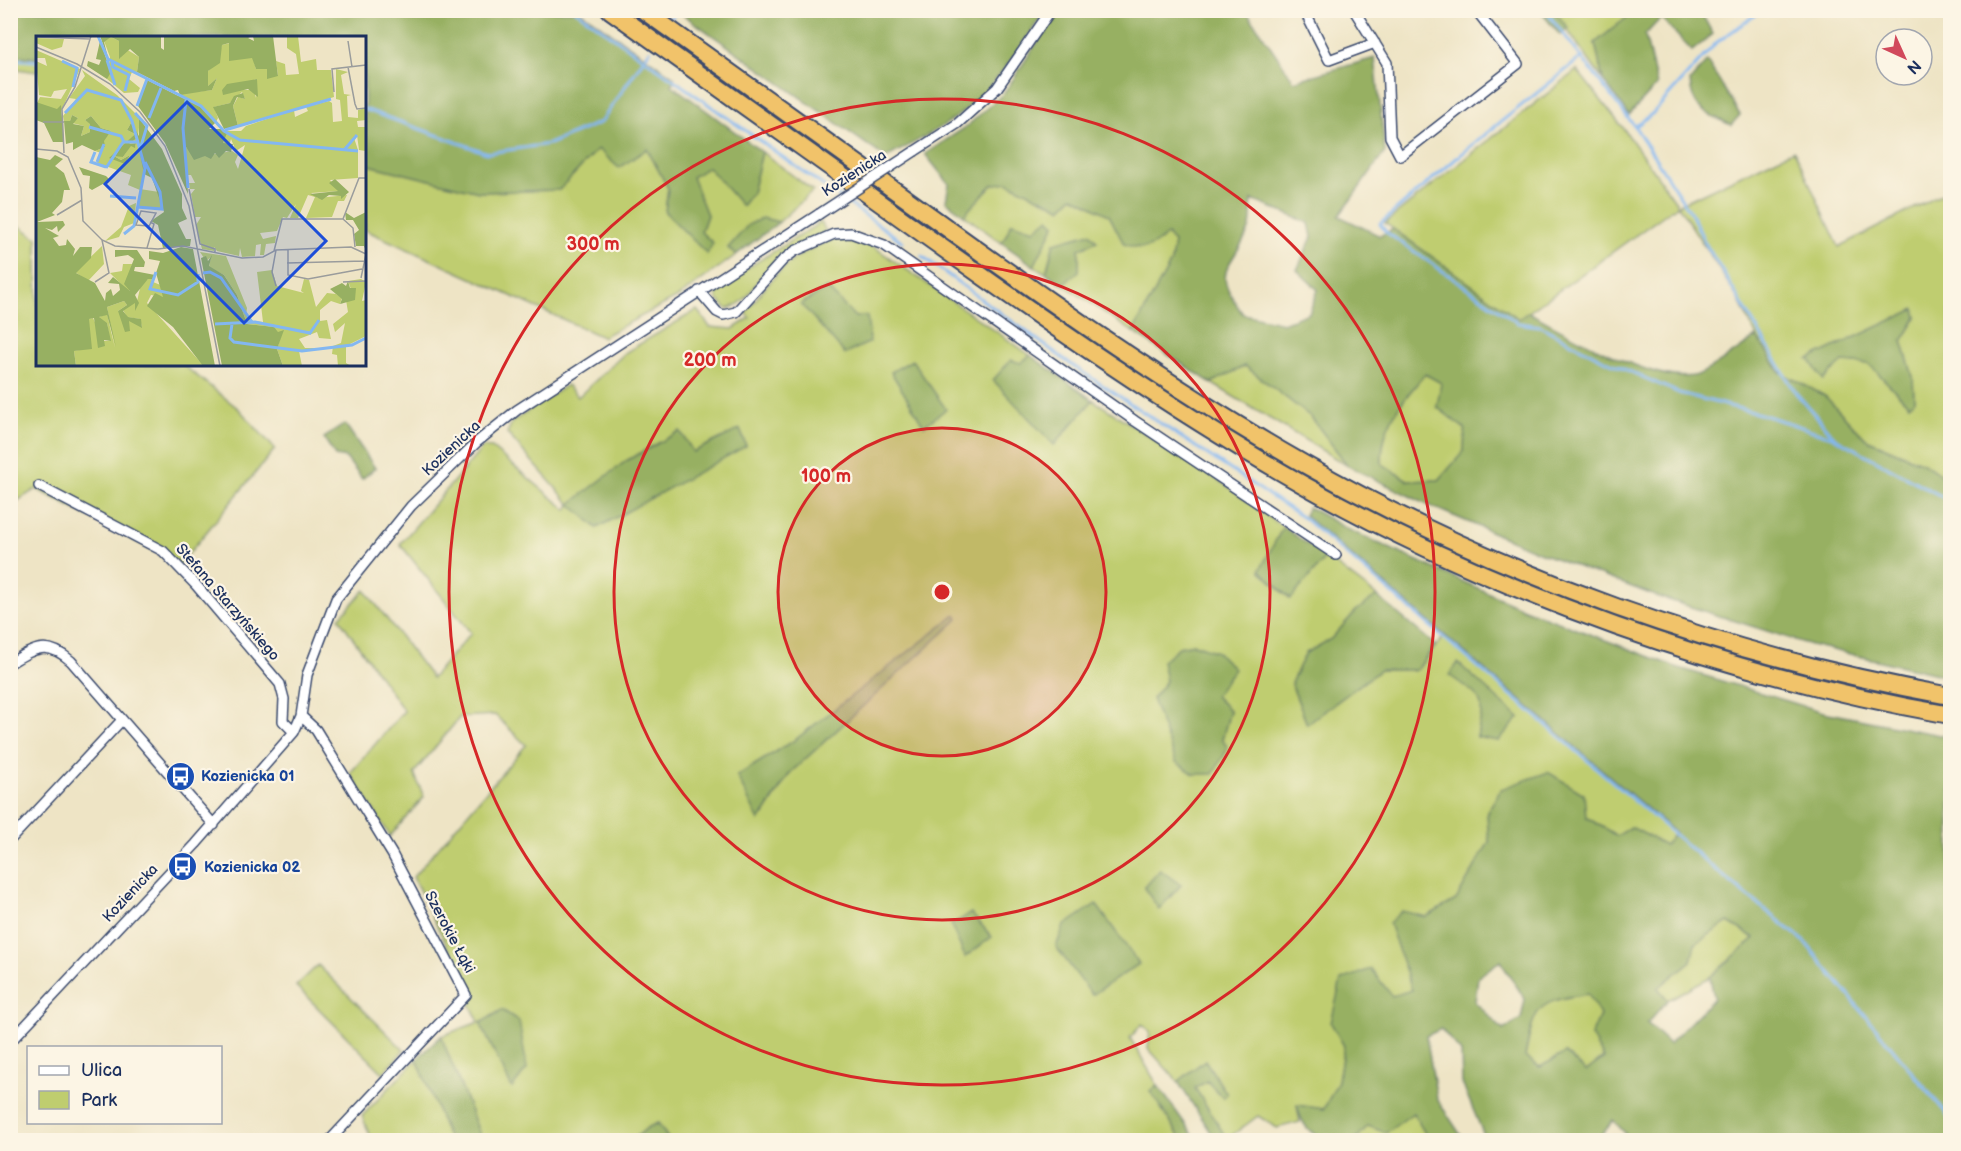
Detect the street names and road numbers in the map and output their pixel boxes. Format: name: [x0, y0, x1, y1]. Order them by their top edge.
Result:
street label: Kozienicka: [818, 146, 890, 201]
street label: Kozienicka: [418, 417, 485, 480]
street label: Stefana Starzyńskiego: [171, 540, 284, 665]
street label: Kozienicka: [99, 860, 162, 927]
street label: Szerokie Łąki: [420, 888, 479, 976]

